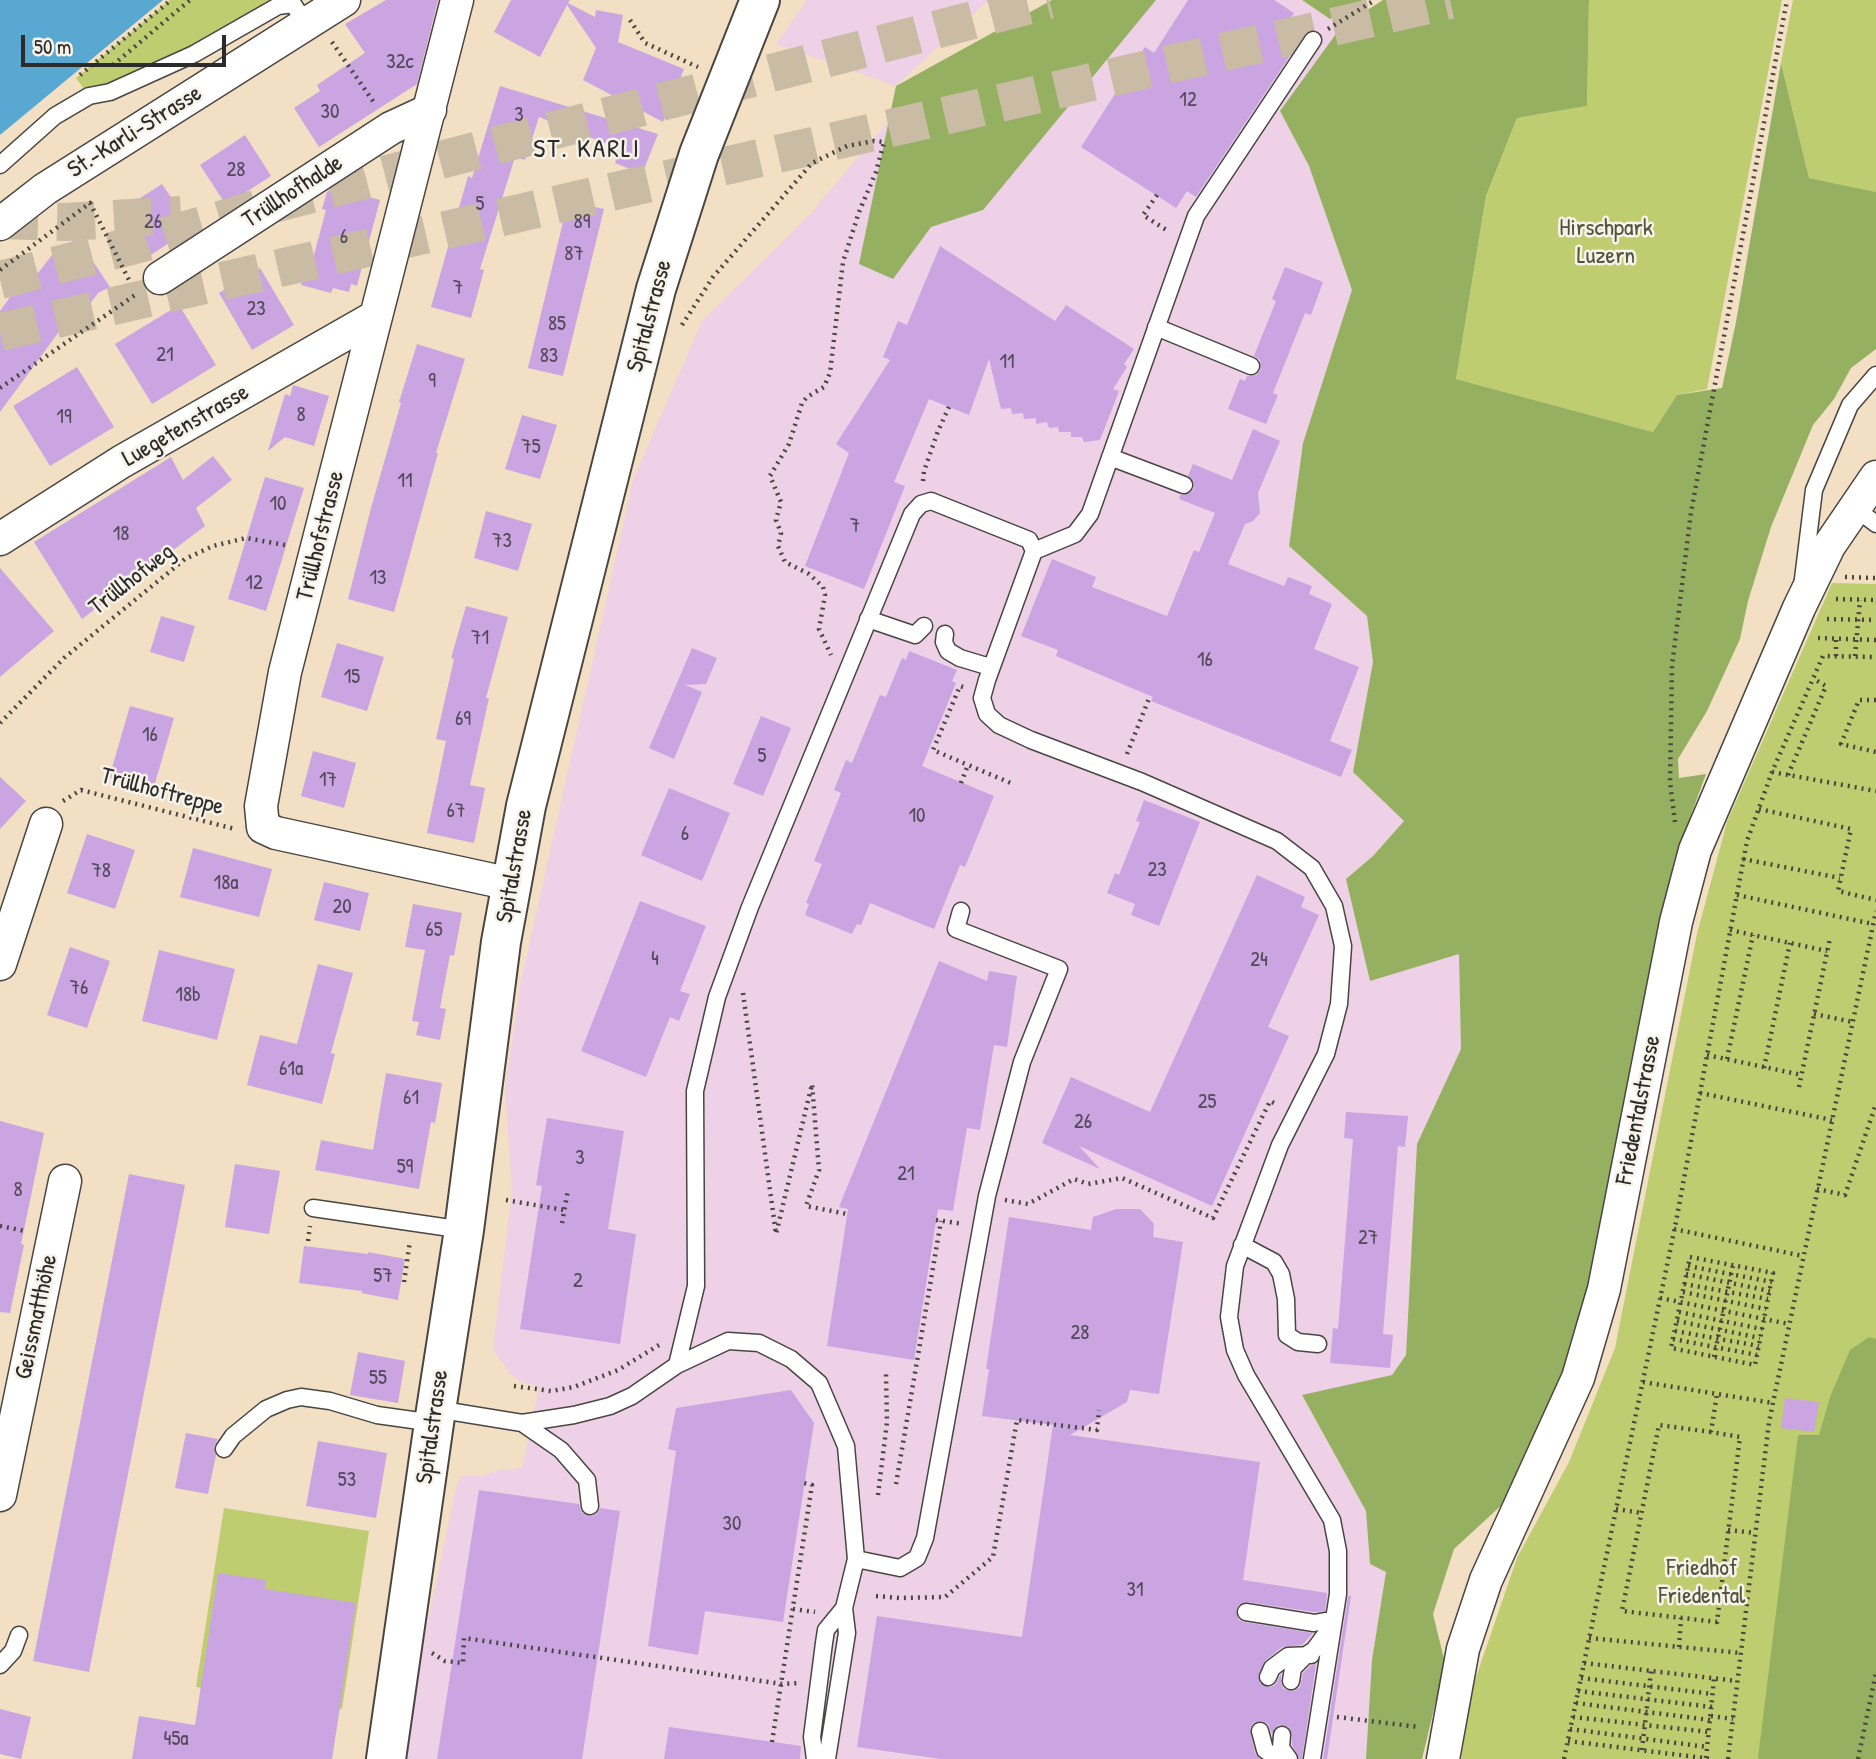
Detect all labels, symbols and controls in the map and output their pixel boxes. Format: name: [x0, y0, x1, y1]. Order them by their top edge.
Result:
scale bar: [24, 21, 229, 65]
text: 50 m: [34, 32, 71, 61]
house number: 32c: [386, 49, 414, 75]
street label: St.-Karli-Strasse: [63, 79, 207, 185]
house number: 12: [1179, 87, 1197, 113]
house number: 30: [321, 99, 339, 125]
house number: 3: [514, 102, 524, 128]
district label: ST. KARLI: [534, 134, 640, 166]
street label: Trüllhofhalde: [238, 149, 348, 235]
house number: 28: [227, 157, 245, 183]
house number: 5: [476, 191, 484, 217]
house number: 26: [144, 209, 162, 235]
house number: 89: [574, 209, 590, 235]
park label: Hirschpark Luzern: [1559, 215, 1653, 271]
house number: 6: [340, 224, 348, 250]
house number: 87: [564, 241, 584, 267]
street label: Spitalstrasse: [621, 257, 679, 375]
house number: 7: [453, 275, 463, 301]
house number: 23: [246, 296, 266, 322]
house number: 85: [548, 311, 566, 337]
house number: 21: [156, 342, 174, 368]
house number: 83: [540, 343, 558, 369]
house number: 11: [999, 349, 1015, 375]
house number: 9: [428, 368, 436, 394]
street label: Luegetenstrasse: [118, 378, 254, 474]
house number: 8: [296, 402, 306, 428]
house number: 19: [56, 404, 72, 430]
house number: 75: [521, 434, 541, 460]
street label: Trüllhofstrasse: [291, 468, 351, 604]
house number: 11: [397, 468, 413, 494]
house number: 10: [269, 491, 287, 517]
house number: 7: [850, 513, 860, 539]
house number: 18: [113, 521, 129, 547]
house number: 73: [492, 528, 512, 554]
street label: Trüllhofweg: [84, 538, 180, 622]
house number: 13: [369, 565, 387, 591]
house number: 12: [245, 570, 263, 596]
house number: 71: [471, 625, 489, 651]
house number: 16: [1197, 647, 1213, 673]
house number: 15: [344, 664, 360, 690]
house number: 69: [455, 706, 471, 732]
house number: 16: [142, 722, 158, 748]
house number: 5: [758, 743, 766, 769]
street label: Trüllhoftreppe: [97, 762, 227, 822]
house number: 17: [319, 767, 337, 793]
house number: 67: [447, 798, 465, 824]
house number: 10: [908, 803, 926, 829]
street label: Spitalstrasse: [491, 807, 539, 925]
house number: 6: [681, 821, 689, 847]
house number: 23: [1147, 857, 1167, 883]
house number: 78: [91, 858, 111, 884]
house number: 18a: [214, 870, 238, 896]
house number: 20: [332, 894, 352, 920]
house number: 65: [425, 917, 443, 943]
house number: 4: [651, 946, 659, 972]
house number: 24: [1250, 947, 1268, 973]
house number: 76: [70, 975, 88, 1001]
house number: 18b: [175, 982, 201, 1008]
street label: Friedentalstrasse: [1610, 1033, 1668, 1187]
house number: 61a: [279, 1056, 303, 1082]
house number: 61: [403, 1085, 419, 1111]
house number: 25: [1198, 1089, 1216, 1115]
house number: 26: [1074, 1109, 1092, 1135]
house number: 3: [575, 1145, 585, 1171]
house number: 59: [397, 1154, 413, 1180]
house number: 21: [897, 1161, 915, 1187]
house number: 8: [13, 1177, 23, 1203]
house number: 27: [1358, 1225, 1378, 1251]
street label: Geissmatthöhe: [10, 1252, 64, 1382]
house number: 57: [373, 1263, 393, 1289]
house number: 2: [573, 1268, 583, 1294]
house number: 28: [1071, 1320, 1089, 1346]
house number: 55: [369, 1365, 387, 1391]
street label: Spitalstrasse: [411, 1368, 455, 1486]
house number: 53: [338, 1467, 356, 1493]
house number: 30: [723, 1511, 741, 1537]
park label: Friedhof Friedental: [1659, 1555, 1745, 1611]
house number: 31: [1126, 1577, 1144, 1603]
house number: 45a: [164, 1726, 188, 1752]

